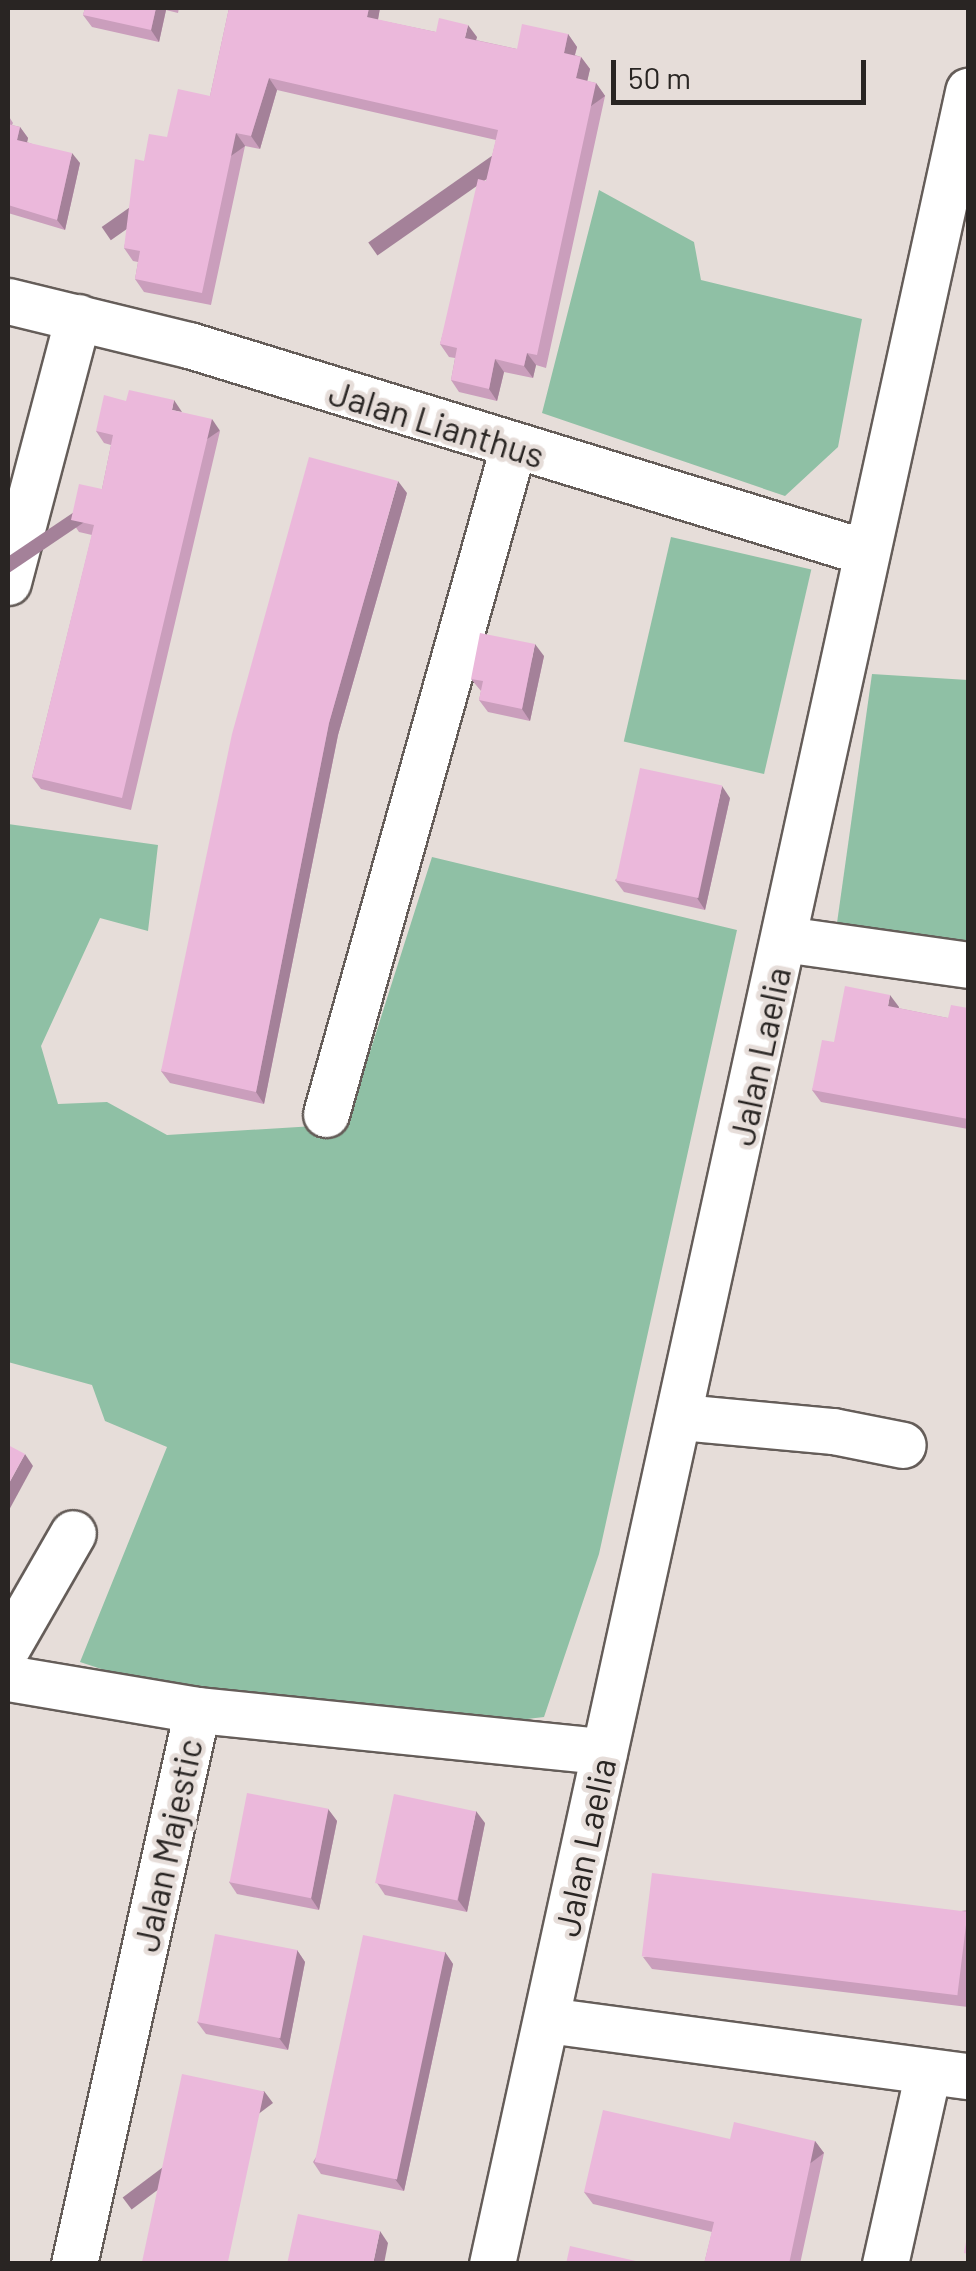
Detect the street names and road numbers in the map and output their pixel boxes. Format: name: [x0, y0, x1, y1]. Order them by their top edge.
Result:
street label: Jalan Lianthus: [324, 370, 550, 476]
street label: Jalan Laelia: [720, 963, 798, 1149]
street label: Jalan Majestic: [124, 1735, 210, 1955]
street label: Jalan Laelia: [545, 1754, 623, 1940]

